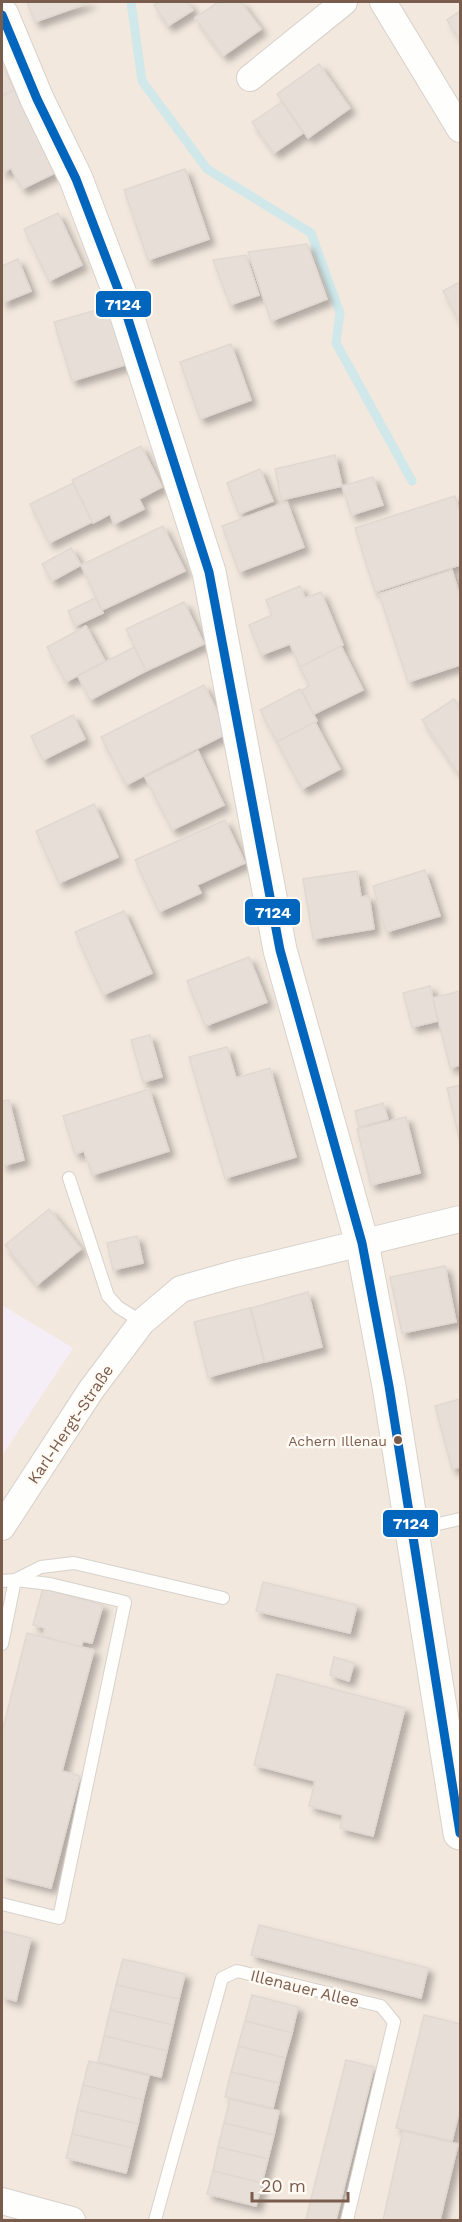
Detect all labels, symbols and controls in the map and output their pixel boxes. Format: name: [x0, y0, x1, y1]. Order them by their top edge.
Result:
line badge: 7124: [95, 290, 152, 318]
text: 7124: [105, 295, 141, 314]
line badge: 7124: [244, 898, 301, 926]
text: 7124: [255, 903, 291, 922]
street label: Karl-Hergt-Straße: [24, 1361, 117, 1487]
place label: Achern Illenau: [288, 1433, 387, 1449]
marker: Achern Illenau: [392, 1434, 404, 1446]
line badge: 7124: [382, 1509, 439, 1538]
text: 7124: [393, 1514, 429, 1533]
street label: Illenauer Allee: [248, 1966, 361, 2011]
scale bar: [252, 2165, 348, 2203]
text: 20 m: [261, 2175, 306, 2196]

